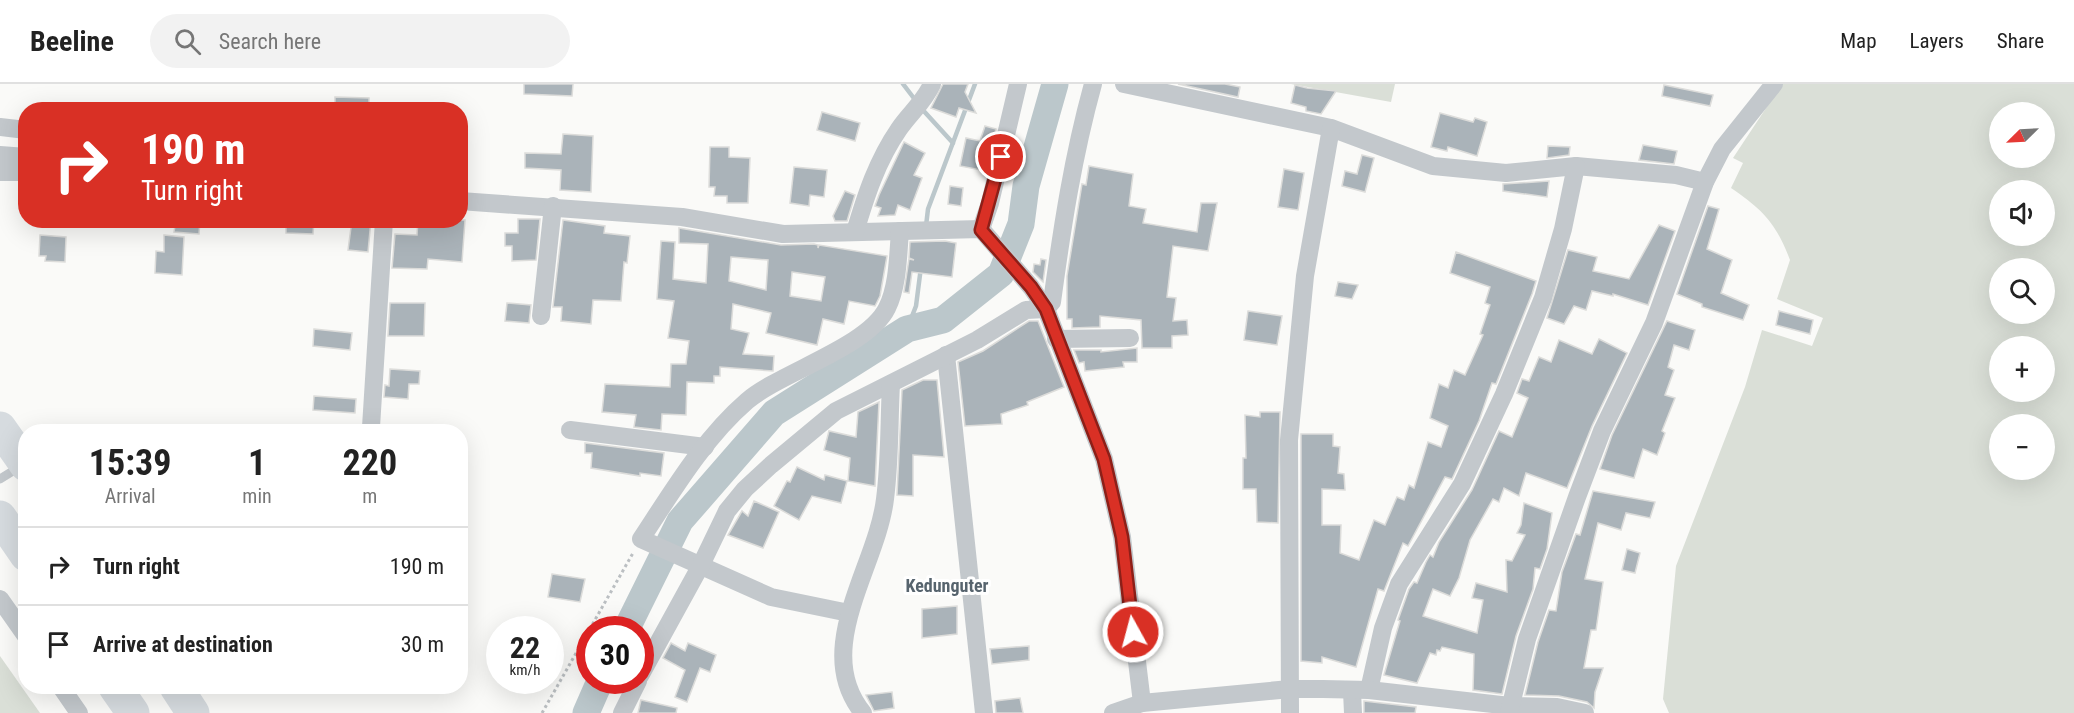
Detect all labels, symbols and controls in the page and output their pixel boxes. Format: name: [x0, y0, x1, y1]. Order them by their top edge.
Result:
search box: [150, 14, 570, 68]
text: Beeline: [30, 25, 114, 58]
icon: search: [171, 25, 204, 58]
text: Search here: [219, 29, 321, 54]
text: Map: [1840, 29, 1877, 53]
text: Layers: [1910, 29, 1964, 53]
text: Share: [1997, 29, 2044, 53]
north arrow: [1989, 102, 2055, 168]
map controls: [1989, 102, 2055, 480]
text: 190 m: [141, 125, 246, 174]
icon: right: [42, 126, 120, 204]
pin: [975, 131, 1026, 182]
icon: arrive: [984, 140, 1017, 173]
text: Turn right: [141, 175, 243, 207]
button: sound: [1989, 180, 2055, 246]
button: search: [1989, 258, 2055, 324]
button: +: [1989, 336, 2055, 402]
button: −: [1989, 414, 2055, 480]
text: 15:39: [89, 442, 171, 484]
text: 1: [248, 442, 266, 484]
text: 220: [343, 442, 397, 484]
text: Arrival: [105, 484, 156, 508]
text: min: [242, 484, 272, 508]
text: m: [362, 484, 377, 508]
icon: right: [42, 550, 75, 583]
text: Turn right: [93, 554, 180, 579]
text: 190 m: [390, 554, 444, 579]
district label: Kedunguter: [906, 575, 989, 596]
position arrow: [1101, 600, 1165, 664]
speed limit sign: 30: [576, 616, 654, 694]
icon: arrive: [42, 628, 75, 661]
text: 22: [510, 630, 540, 665]
text: Arrive at destination: [93, 632, 273, 657]
text: 30 m: [401, 632, 444, 657]
text: km/h: [510, 661, 540, 679]

